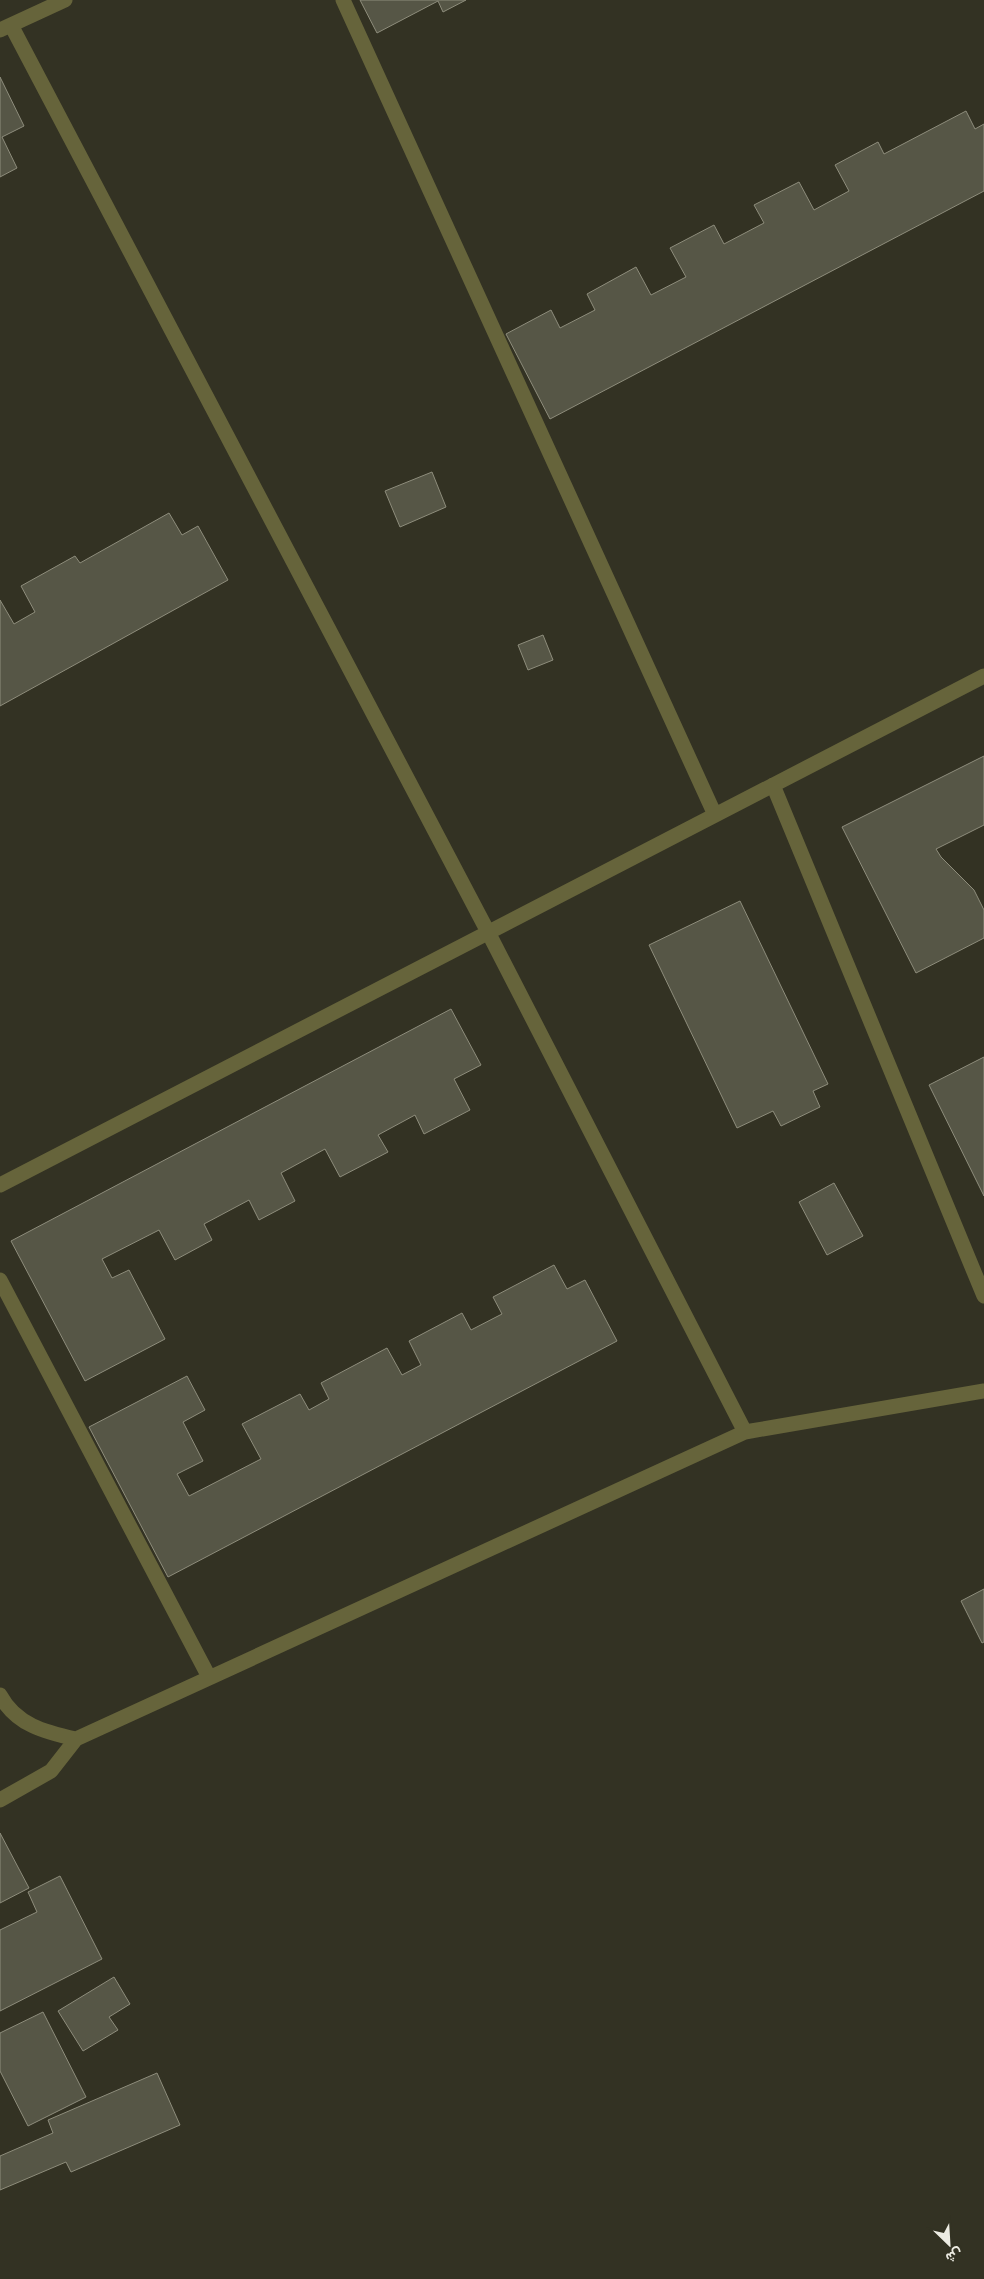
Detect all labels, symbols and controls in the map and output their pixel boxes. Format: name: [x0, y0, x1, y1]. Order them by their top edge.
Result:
north arrow: [924, 2219, 974, 2269]
text: ش: [943, 2244, 966, 2267]

